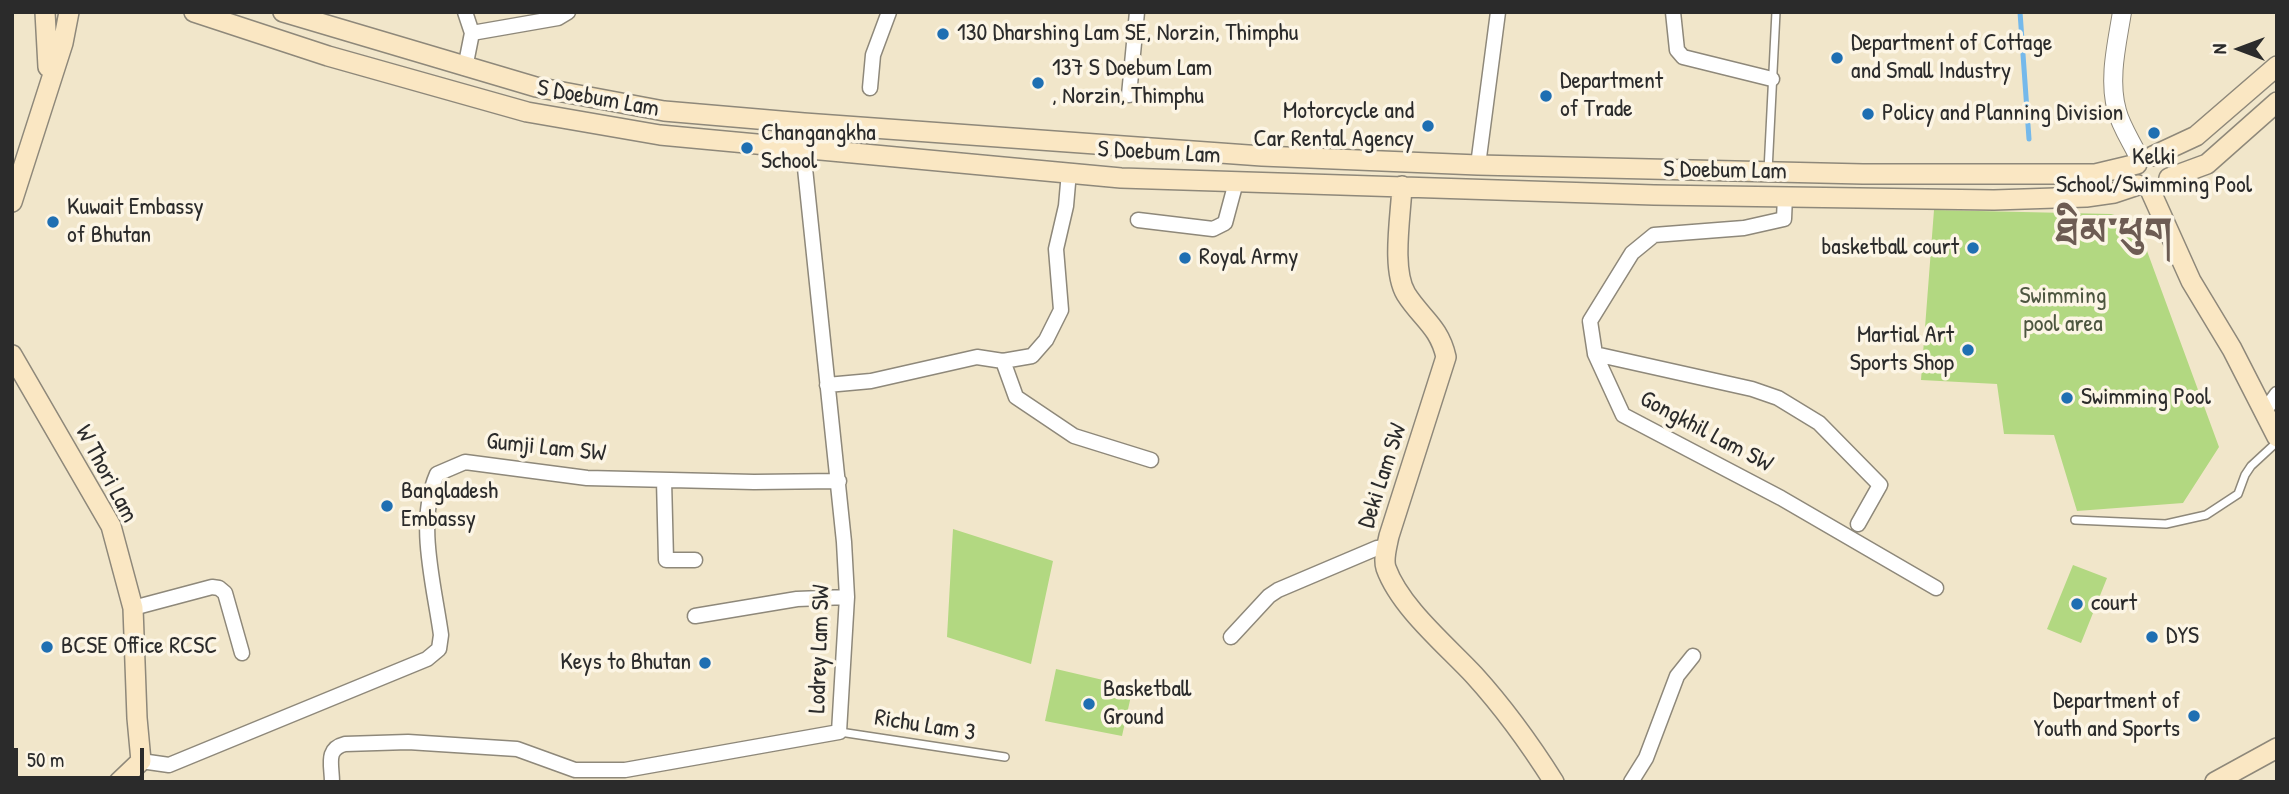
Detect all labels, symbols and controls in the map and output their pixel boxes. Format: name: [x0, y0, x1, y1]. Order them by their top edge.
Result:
north arrow: [2205, 14, 2275, 84]
place label: 130 Dharshing Lam SE, Norzin, Thimphu: [957, 20, 1298, 48]
marker: 130 Dharshing Lam SE, Norzin, Thimphu: [935, 26, 951, 42]
place label: Department of Cottage and Small Industry: [1851, 30, 2052, 86]
text: N: [2206, 44, 2232, 54]
marker: Department of Cottage and Small Industry: [1829, 50, 1845, 66]
place label: 137 S Doebum Lam , Norzin, Thimphu: [1052, 55, 1212, 111]
place label: Department of Trade: [1560, 68, 1663, 124]
street label: S Doebum Lam: [535, 74, 661, 124]
marker: 137 S Doebum Lam , Norzin, Thimphu: [1030, 75, 1046, 91]
marker: Department of Trade: [1538, 88, 1554, 104]
place label: Motorcycle and Car Rental Agency: [1254, 98, 1414, 154]
place label: Policy and Planning Division: [1882, 100, 2123, 128]
marker: Policy and Planning Division: [1860, 106, 1876, 122]
marker: Motorcycle and Car Rental Agency: [1420, 118, 1436, 134]
place label: Changangkha School: [761, 120, 876, 176]
marker: Kelki School/Swimming Pool: [2146, 125, 2162, 141]
street label: S Doebum Lam: [1097, 135, 1221, 171]
marker: Changangkha School: [739, 140, 755, 156]
place label: Kelki School/Swimming Pool: [2056, 144, 2252, 200]
street label: S Doebum Lam: [1663, 156, 1787, 186]
place label: Kuwait Embassy of Bhutan: [67, 194, 204, 250]
district label: ཐིམ་ཕུག: [2055, 211, 2173, 257]
marker: Kuwait Embassy of Bhutan: [45, 214, 61, 230]
place label: basketball court: [1821, 234, 1959, 262]
marker: basketball court: [1965, 240, 1981, 256]
place label: Royal Army: [1199, 244, 1298, 272]
marker: Royal Army: [1177, 250, 1193, 266]
park label: Swimming pool area: [2019, 283, 2107, 339]
place label: Martial Art Sports Shop: [1850, 322, 1954, 378]
marker: Martial Art Sports Shop: [1960, 342, 1976, 358]
place label: Swimming Pool: [2081, 384, 2211, 412]
street label: Gongkhil Lam SW: [1635, 385, 1777, 479]
marker: Swimming Pool: [2059, 390, 2075, 406]
street label: W Thori Lam: [68, 420, 144, 528]
street label: Deki Lam SW: [1353, 420, 1413, 532]
street label: Gumji Lam SW: [485, 427, 607, 469]
place label: Bangladesh Embassy: [401, 478, 498, 534]
marker: Bangladesh Embassy: [379, 498, 395, 514]
street label: Lodrey Lam SW: [803, 584, 837, 714]
place label: court: [2091, 590, 2137, 618]
marker: court: [2069, 596, 2085, 612]
place label: DYS: [2166, 623, 2199, 651]
marker: DYS: [2144, 629, 2160, 645]
place label: BCSE Office RCSC: [61, 633, 217, 661]
marker: BCSE Office RCSC: [39, 639, 55, 655]
place label: Keys to Bhutan: [560, 649, 691, 677]
marker: Keys to Bhutan: [697, 655, 713, 671]
place label: Basketball Ground: [1103, 676, 1191, 732]
place label: Department of Youth and Sports: [2033, 688, 2180, 744]
marker: Basketball Ground: [1081, 696, 1097, 712]
street label: Richu Lam 3: [873, 704, 977, 748]
marker: Department of Youth and Sports: [2186, 708, 2202, 724]
scale bar: [18, 734, 147, 778]
text: 50 m: [27, 745, 64, 774]

